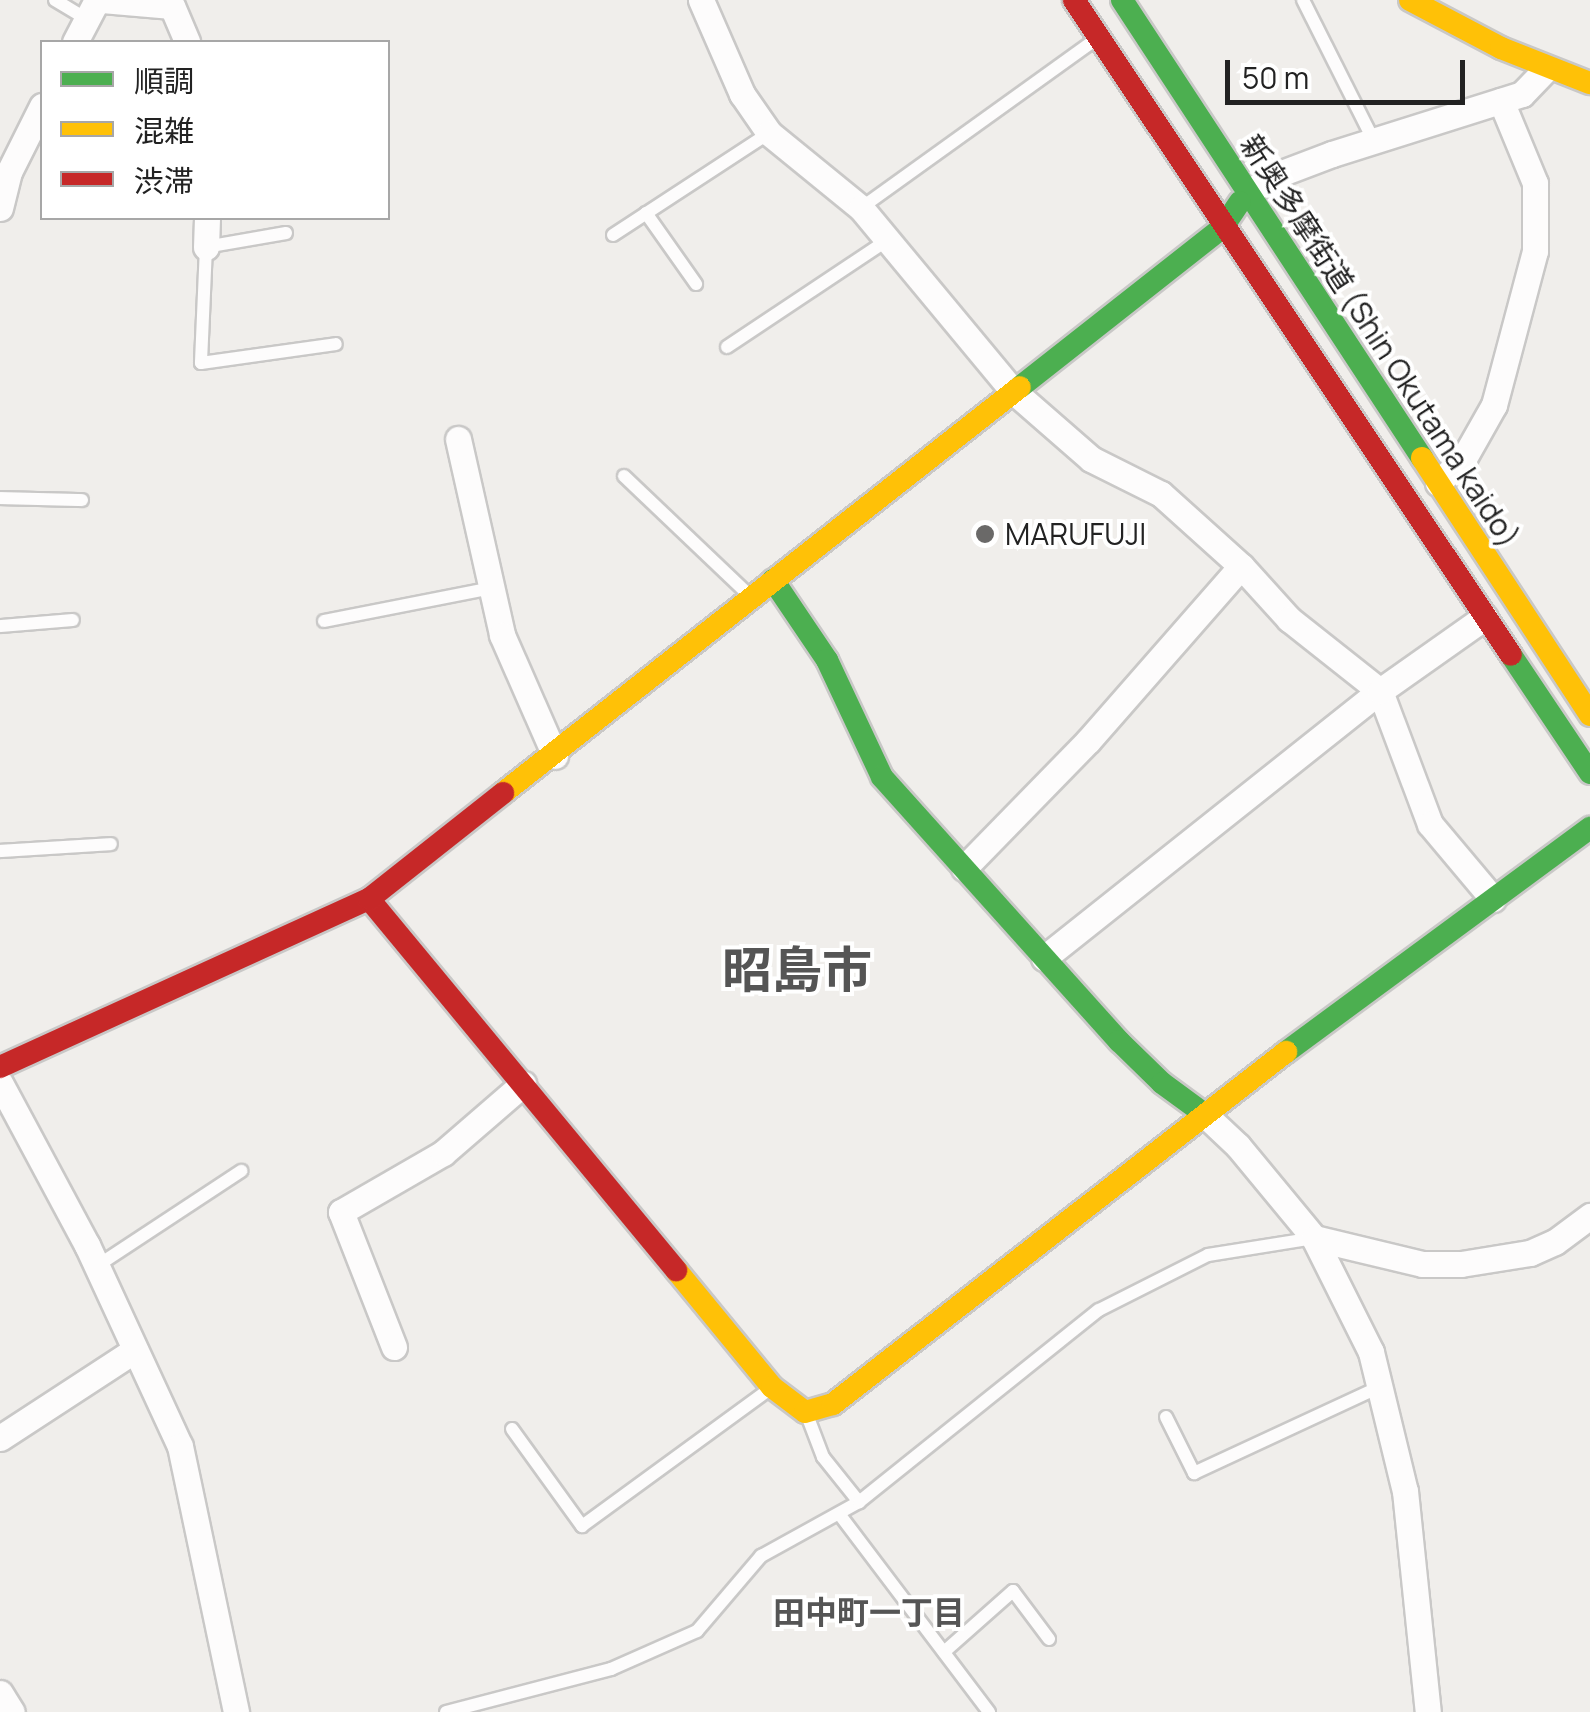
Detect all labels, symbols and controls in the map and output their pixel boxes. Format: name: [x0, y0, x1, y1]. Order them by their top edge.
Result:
legend: [40, 40, 390, 220]
scale bar: [1230, 40, 1470, 102]
text: 50 m: [1242, 57, 1309, 98]
text: 順調: [134, 60, 194, 101]
text: 混雑: [134, 110, 194, 151]
street label: 新奥多摩街道 (Shin Okutama kaido): [1234, 129, 1526, 553]
text: 渋滞: [134, 160, 194, 201]
place label: MARUFUJI: [1005, 516, 1146, 552]
marker: MARUFUJI: [974, 523, 996, 545]
district label: 昭島市: [722, 940, 872, 1000]
district label: 田中町一丁目: [773, 1593, 965, 1631]

